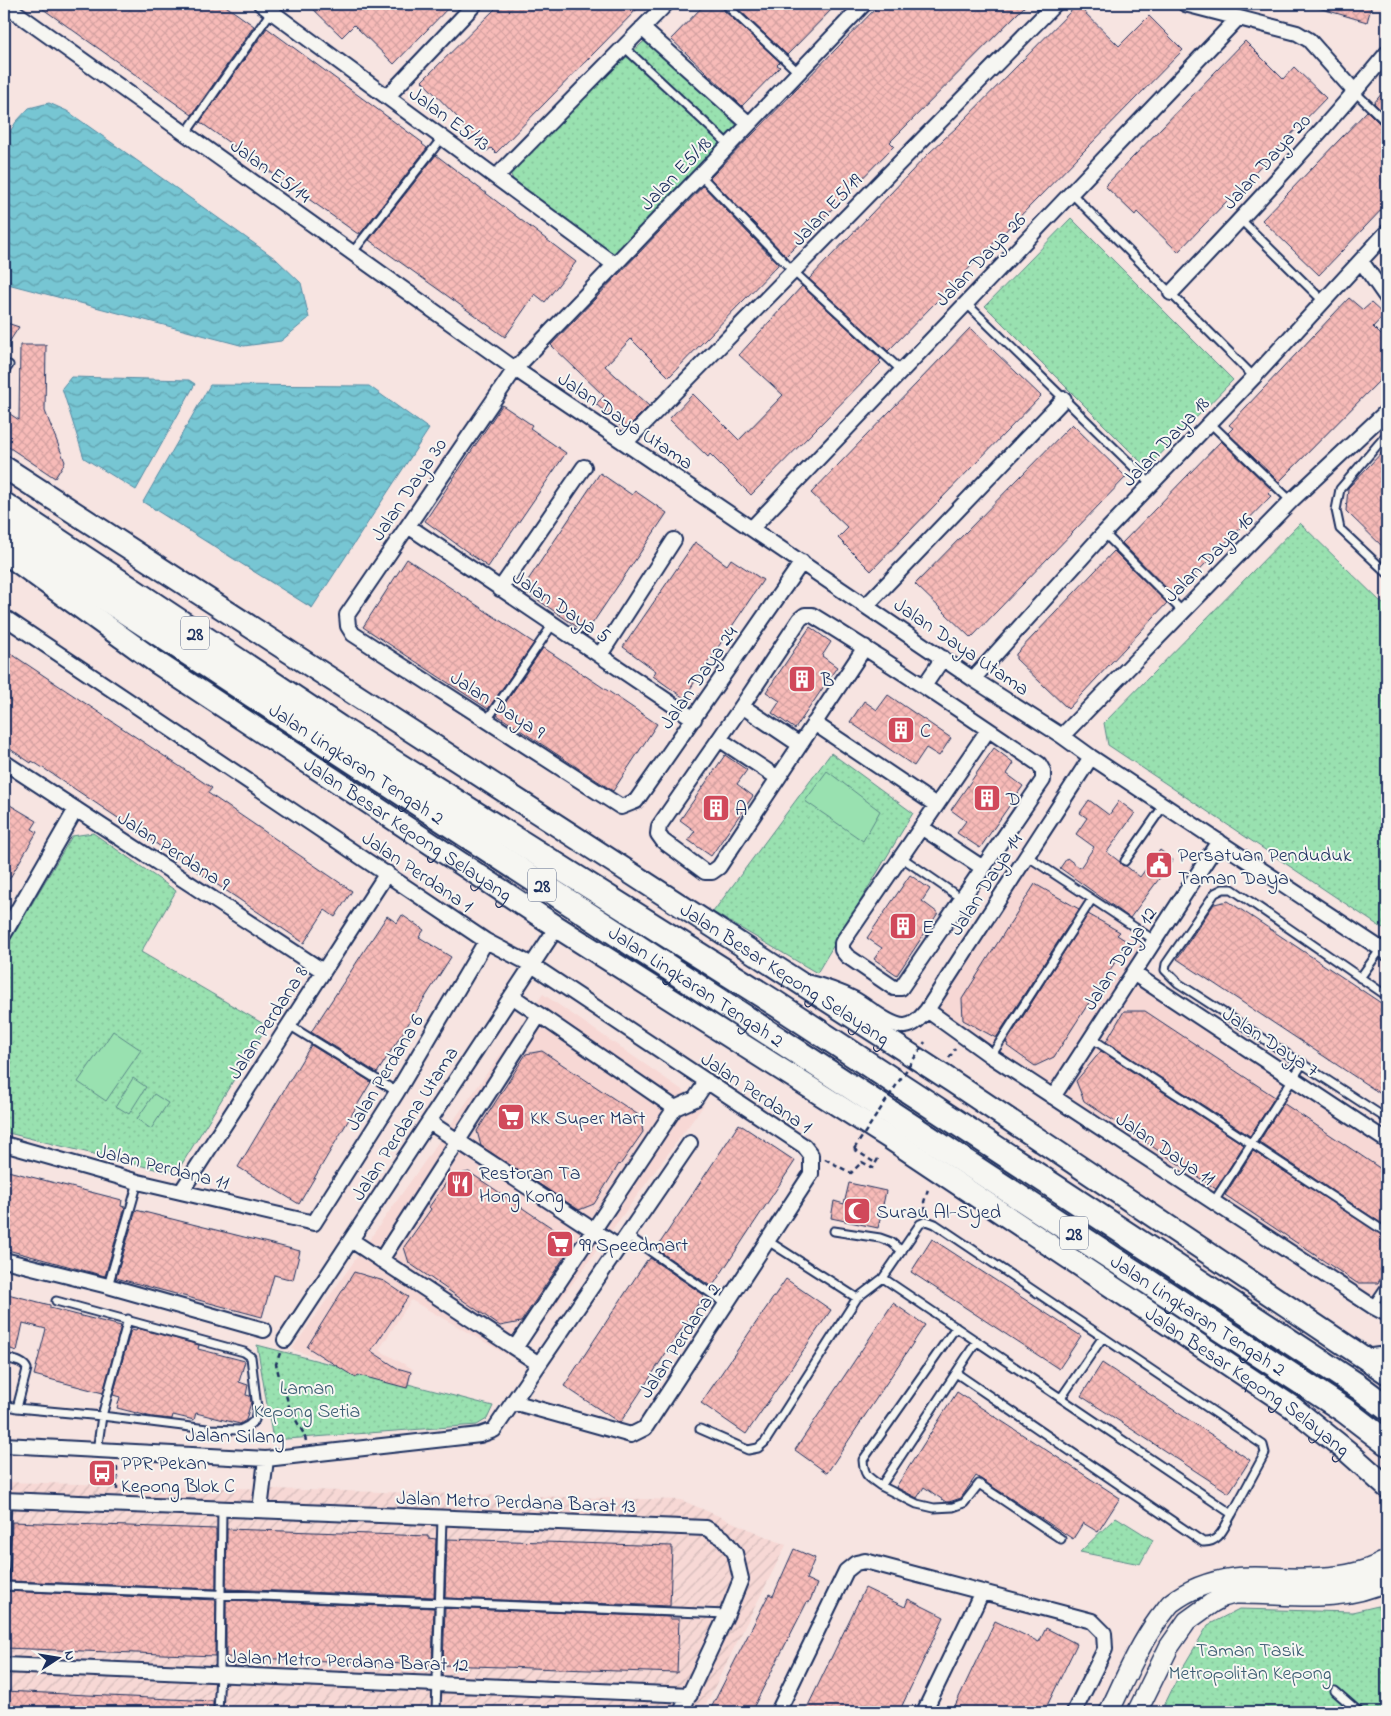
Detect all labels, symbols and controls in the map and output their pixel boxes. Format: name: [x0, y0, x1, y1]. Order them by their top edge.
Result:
street label: Jalan E5/13: [402, 81, 495, 159]
street label: Jalan Daya 20: [1217, 108, 1319, 217]
street label: Jalan E5/18: [634, 131, 720, 218]
street label: Jalan E5/14: [223, 133, 316, 211]
street label: Jalan E5/19: [786, 168, 870, 254]
street label: Jalan Daya 26: [929, 207, 1034, 314]
street label: Jalan Daya Utama: [551, 366, 698, 478]
street label: Jalan Daya 18: [1116, 391, 1217, 494]
street label: Jalan Daya 30: [365, 433, 456, 548]
street label: Jalan Daya 16: [1158, 507, 1262, 610]
street label: Jalan Daya 5: [505, 564, 616, 652]
street label: Jalan Daya Utama: [887, 592, 1034, 704]
road number: 28: [181, 616, 209, 650]
street label: Jalan Daya 24: [654, 621, 746, 736]
building icon: B: [787, 664, 817, 694]
street label: Jalan Daya 9: [443, 665, 550, 748]
place label: B: [820, 667, 834, 696]
street label: Jalan Lingkaran Tengah 2: [262, 697, 449, 834]
building icon: C: [886, 715, 916, 745]
place label: C: [920, 718, 931, 747]
street label: Jalan Besar Kepong Selayang: [297, 751, 517, 911]
building icon: D: [972, 783, 1002, 813]
place label: D: [1005, 786, 1021, 815]
building icon: A: [701, 793, 731, 823]
place label: A: [735, 796, 747, 825]
street label: Jalan Perdana 9: [111, 805, 235, 899]
street label: Jalan Perdana 1: [355, 825, 478, 921]
street label: Jalan Daya 14: [943, 829, 1031, 942]
place label: Persatuan Penduduk Taman Daya: [1178, 842, 1352, 894]
public building icon: Persatuan Penduduk Taman Daya: [1144, 850, 1174, 880]
road number: 28: [528, 868, 556, 902]
street label: Jalan Besar Kepong Selayang: [673, 897, 895, 1055]
street label: Jalan Daya 12: [1077, 902, 1165, 1017]
building icon: E: [888, 911, 918, 941]
place label: E: [922, 914, 934, 943]
street label: Jalan Lingkaran Tengah 2: [602, 920, 789, 1056]
street label: Jalan Perdana 8: [221, 961, 317, 1086]
street label: Jalan Daya 7: [1216, 1001, 1324, 1085]
street label: Jalan Perdana 6: [340, 1009, 433, 1137]
street label: Jalan Perdana Utama: [345, 1041, 467, 1207]
street label: Jalan Perdana 1: [694, 1046, 817, 1142]
supermarket icon: KK Super Mart: [496, 1102, 526, 1132]
place label: KK Super Mart: [530, 1105, 646, 1134]
street label: Jalan Daya 11: [1109, 1106, 1220, 1194]
street label: Jalan Perdana 11: [93, 1138, 232, 1199]
place label: Restoran Ta Hong Kong: [479, 1160, 580, 1213]
restaurant icon: Restoran Ta Hong Kong: [445, 1169, 475, 1199]
mosque icon: Surau Al-Syed: [842, 1196, 872, 1226]
place label: Surau Al-Syed: [876, 1199, 1001, 1228]
road number: 28: [1060, 1216, 1088, 1250]
supermarket icon: 99 Speedmart: [545, 1229, 575, 1259]
place label: 99 Speedmart: [579, 1232, 688, 1261]
street label: Jalan Lingkaran Tengah 2: [1103, 1248, 1291, 1385]
street label: Jalan Perdana 2: [633, 1278, 729, 1405]
street label: Jalan Besar Kepong Selayang: [1138, 1301, 1355, 1466]
park label: Laman Kepong Setia: [254, 1375, 360, 1428]
street label: Jalan Silang: [185, 1422, 285, 1454]
place label: PPR Pekan Kepong Blok C: [121, 1450, 235, 1503]
bus stop icon: PPR Pekan Kepong Blok C: [87, 1458, 117, 1488]
street label: Jalan Metro Perdana Barat 13: [396, 1485, 636, 1522]
north arrow: [32, 1634, 82, 1684]
park label: Taman Tasik Metropolitan Kepong: [1168, 1637, 1332, 1690]
street label: Jalan Metro Perdana Barat 12: [227, 1644, 469, 1681]
text: N: [58, 1649, 81, 1662]

